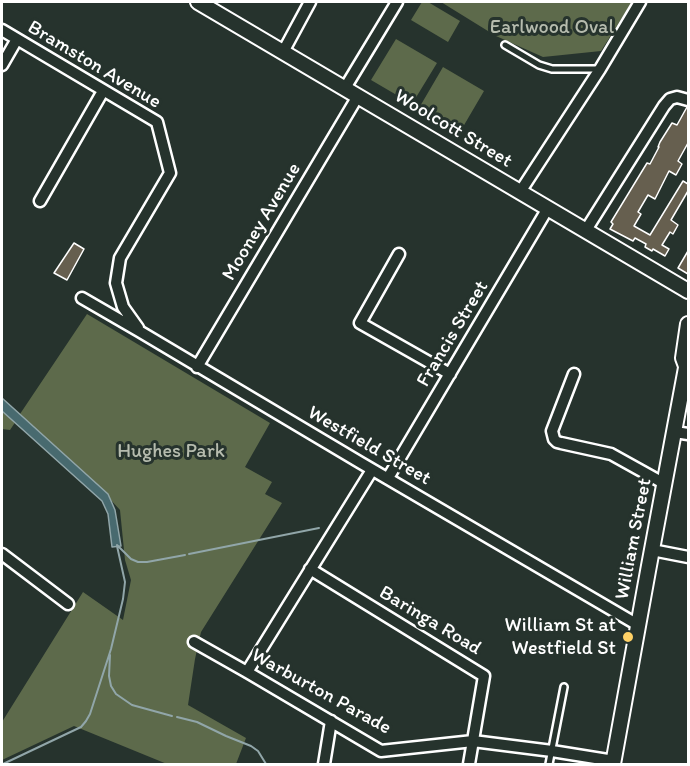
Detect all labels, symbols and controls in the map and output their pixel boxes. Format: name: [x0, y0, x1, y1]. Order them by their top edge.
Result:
street label: Bramston Avenue: [23, 16, 165, 114]
park label: Earlwood Oval: [490, 16, 614, 40]
street label: Woolcott Street: [390, 84, 516, 174]
street label: Mooney Avenue: [217, 159, 307, 285]
street label: Francis Street: [412, 276, 494, 392]
street label: Westfield Street: [303, 401, 435, 491]
park label: Hughes Park: [117, 440, 225, 464]
street label: William Street: [610, 476, 658, 602]
street label: Baringa Road: [374, 581, 486, 661]
place label: William St at Westfield St: [505, 614, 616, 661]
marker: William St at Westfield St: [621, 630, 635, 644]
street label: Warburton Parade: [247, 644, 395, 740]

